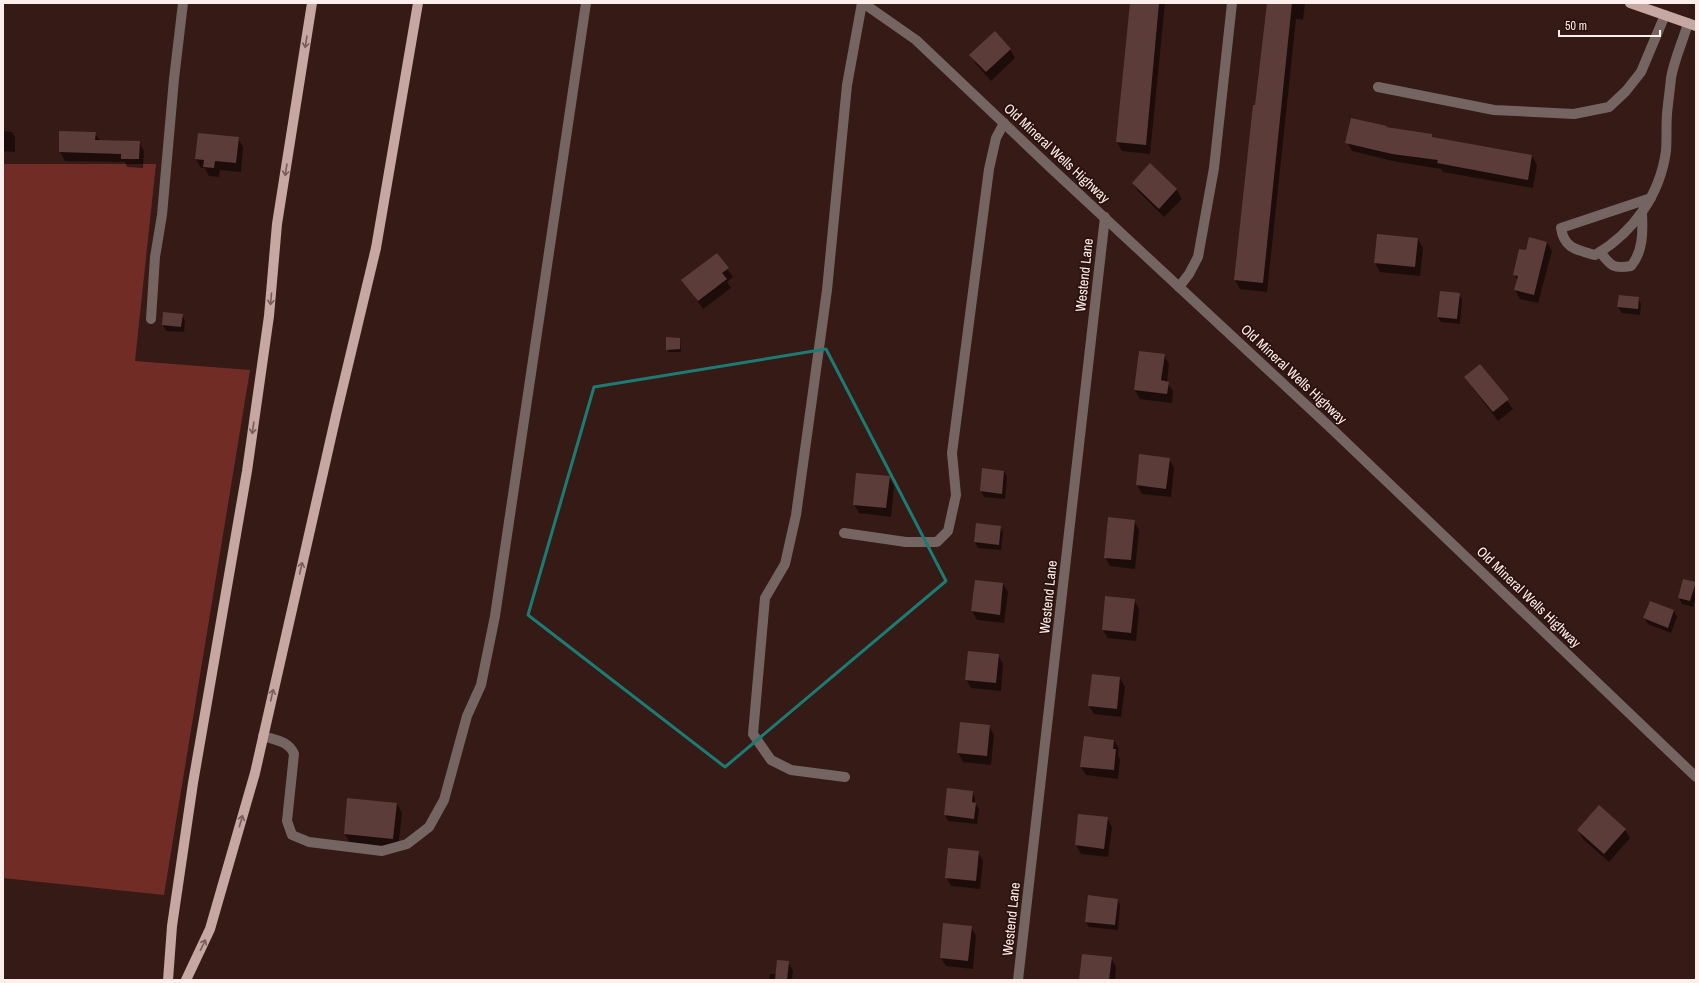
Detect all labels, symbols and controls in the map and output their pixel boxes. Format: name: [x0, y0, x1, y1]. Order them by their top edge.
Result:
scale bar: [1559, 12, 1660, 38]
text: 50 m: [1565, 18, 1587, 34]
one-way arrow: [302, 35, 310, 48]
street label: Old Mineral Wells Highway: [1000, 99, 1114, 207]
one-way arrow: [282, 163, 290, 176]
street label: Westend Lane: [1071, 237, 1097, 313]
one-way arrow: [267, 292, 274, 305]
street label: Old Mineral Wells Highway: [1237, 320, 1351, 428]
one-way arrow: [249, 421, 257, 434]
street label: Old Mineral Wells Highway: [1473, 543, 1585, 652]
street label: Westend Lane: [1035, 559, 1061, 635]
one-way arrow: [298, 562, 306, 575]
one-way arrow: [269, 689, 277, 702]
one-way arrow: [238, 815, 245, 828]
street label: Westend Lane: [998, 881, 1024, 957]
one-way arrow: [200, 939, 207, 951]

